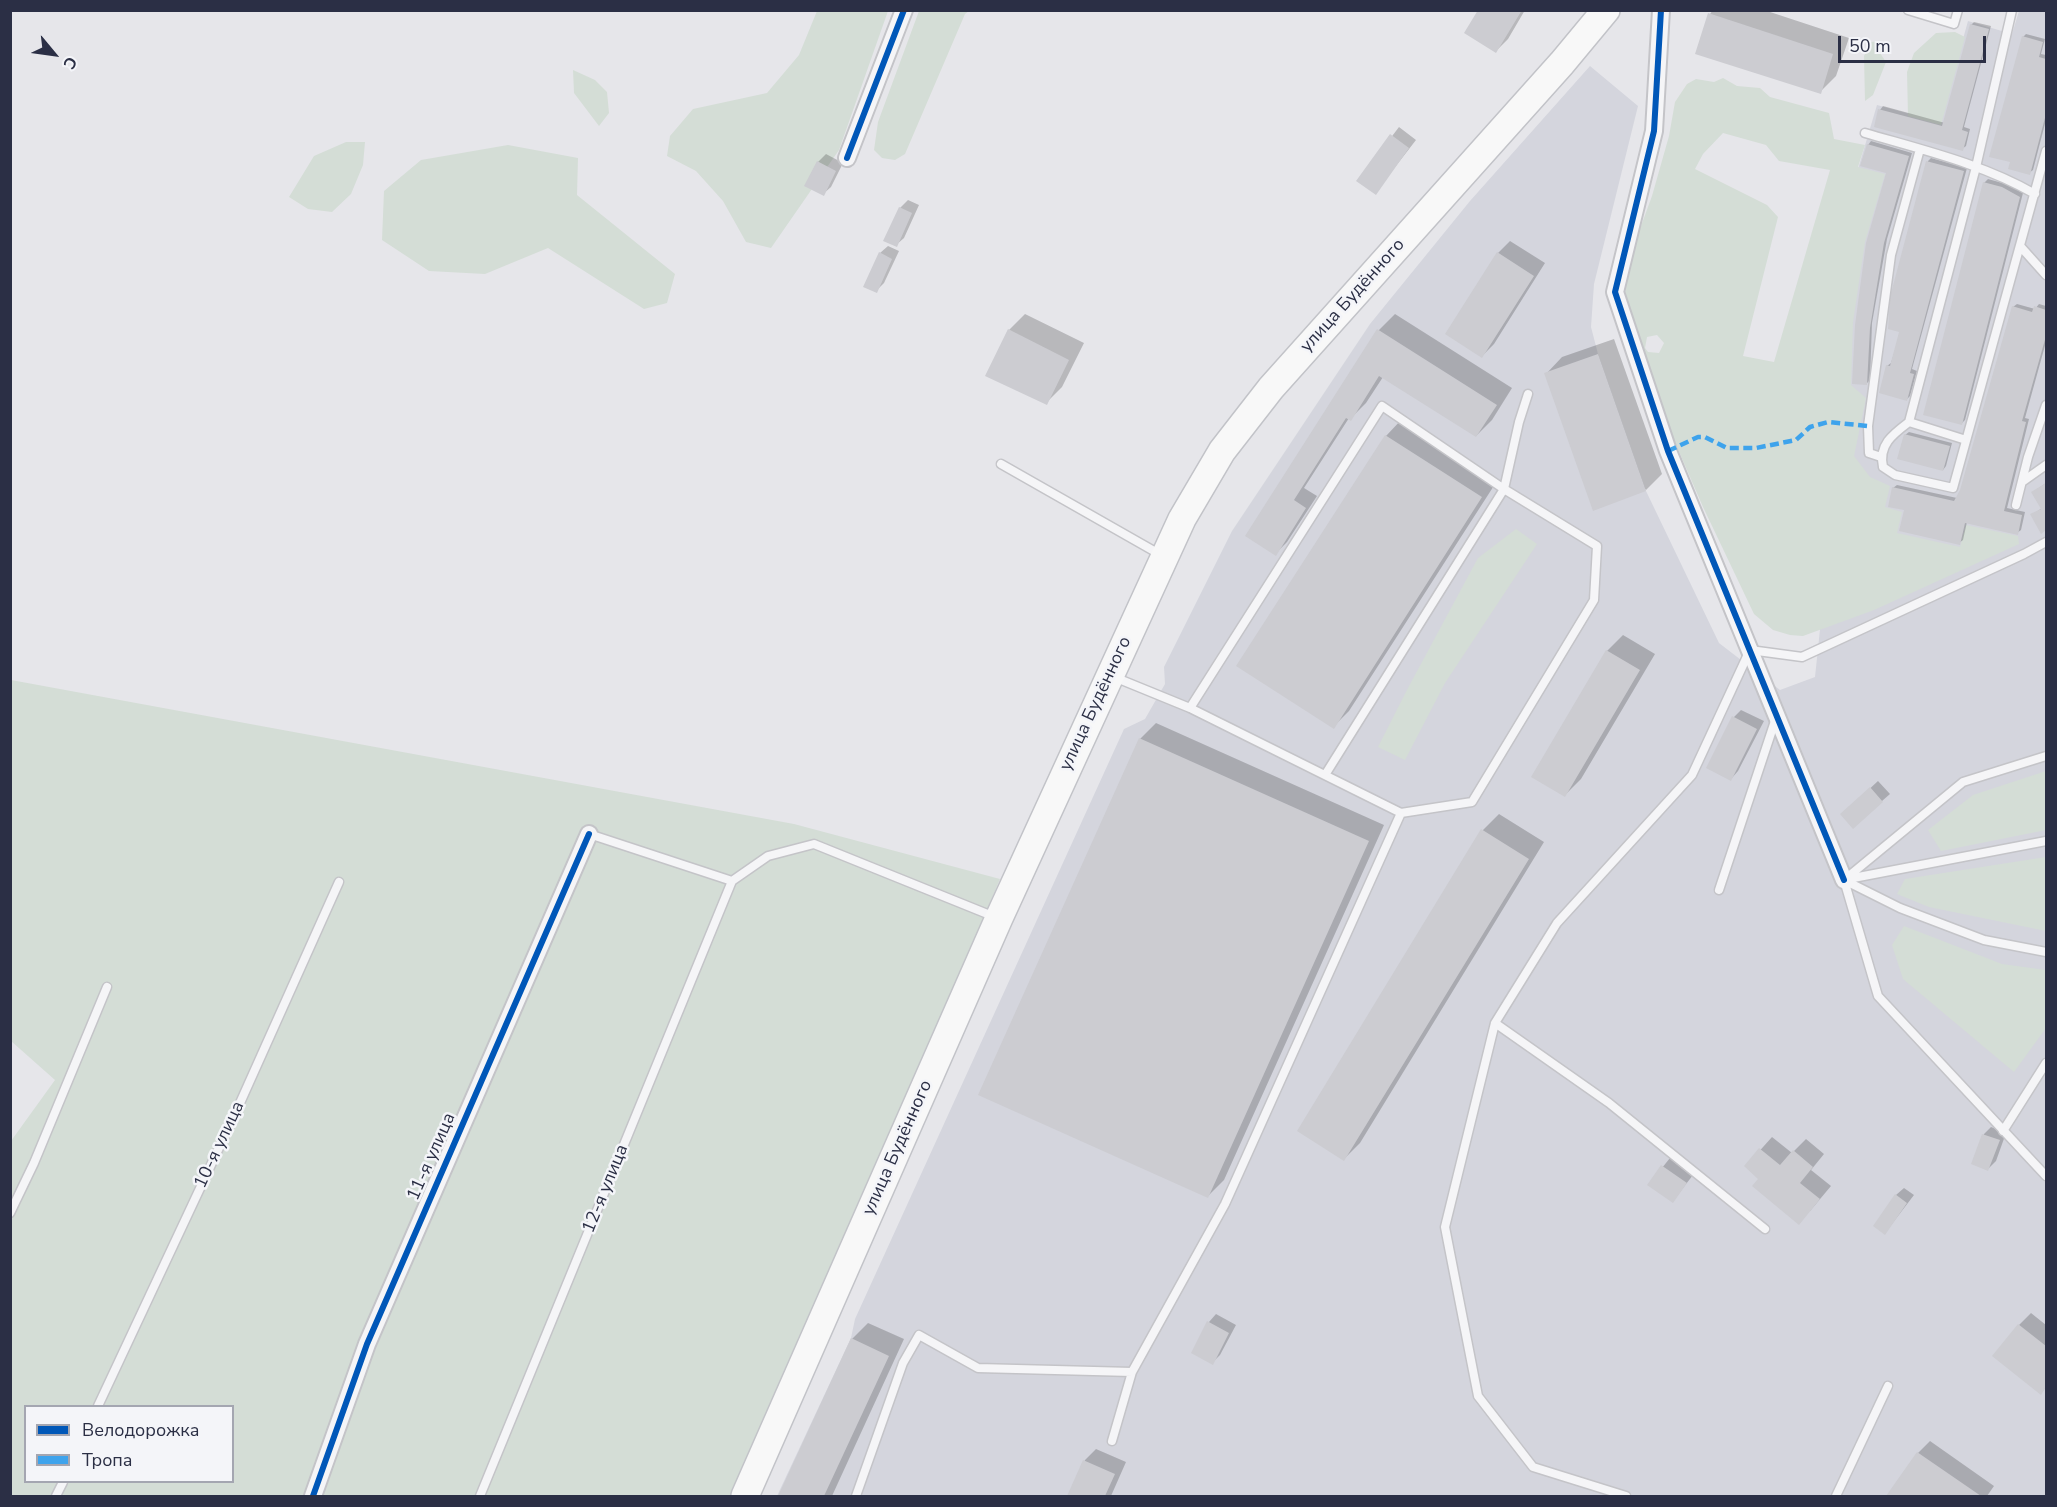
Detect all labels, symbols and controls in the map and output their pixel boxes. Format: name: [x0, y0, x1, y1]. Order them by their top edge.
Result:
north arrow: [24, 24, 84, 84]
scale bar: [1841, 24, 1990, 62]
text: 50 m: [1849, 34, 1891, 58]
text: С: [57, 53, 82, 73]
street label: улица Будённого: [1296, 235, 1410, 357]
street label: улица Будённого: [1055, 633, 1137, 775]
street label: улица Будённого: [859, 1077, 937, 1219]
street label: 10-я улица: [190, 1098, 250, 1192]
street label: 11-я улица: [403, 1110, 461, 1204]
street label: 12-я улица: [578, 1141, 634, 1237]
legend: [24, 1405, 234, 1483]
text: Велодорожка: [82, 1418, 199, 1442]
text: Тропа: [82, 1448, 133, 1472]

